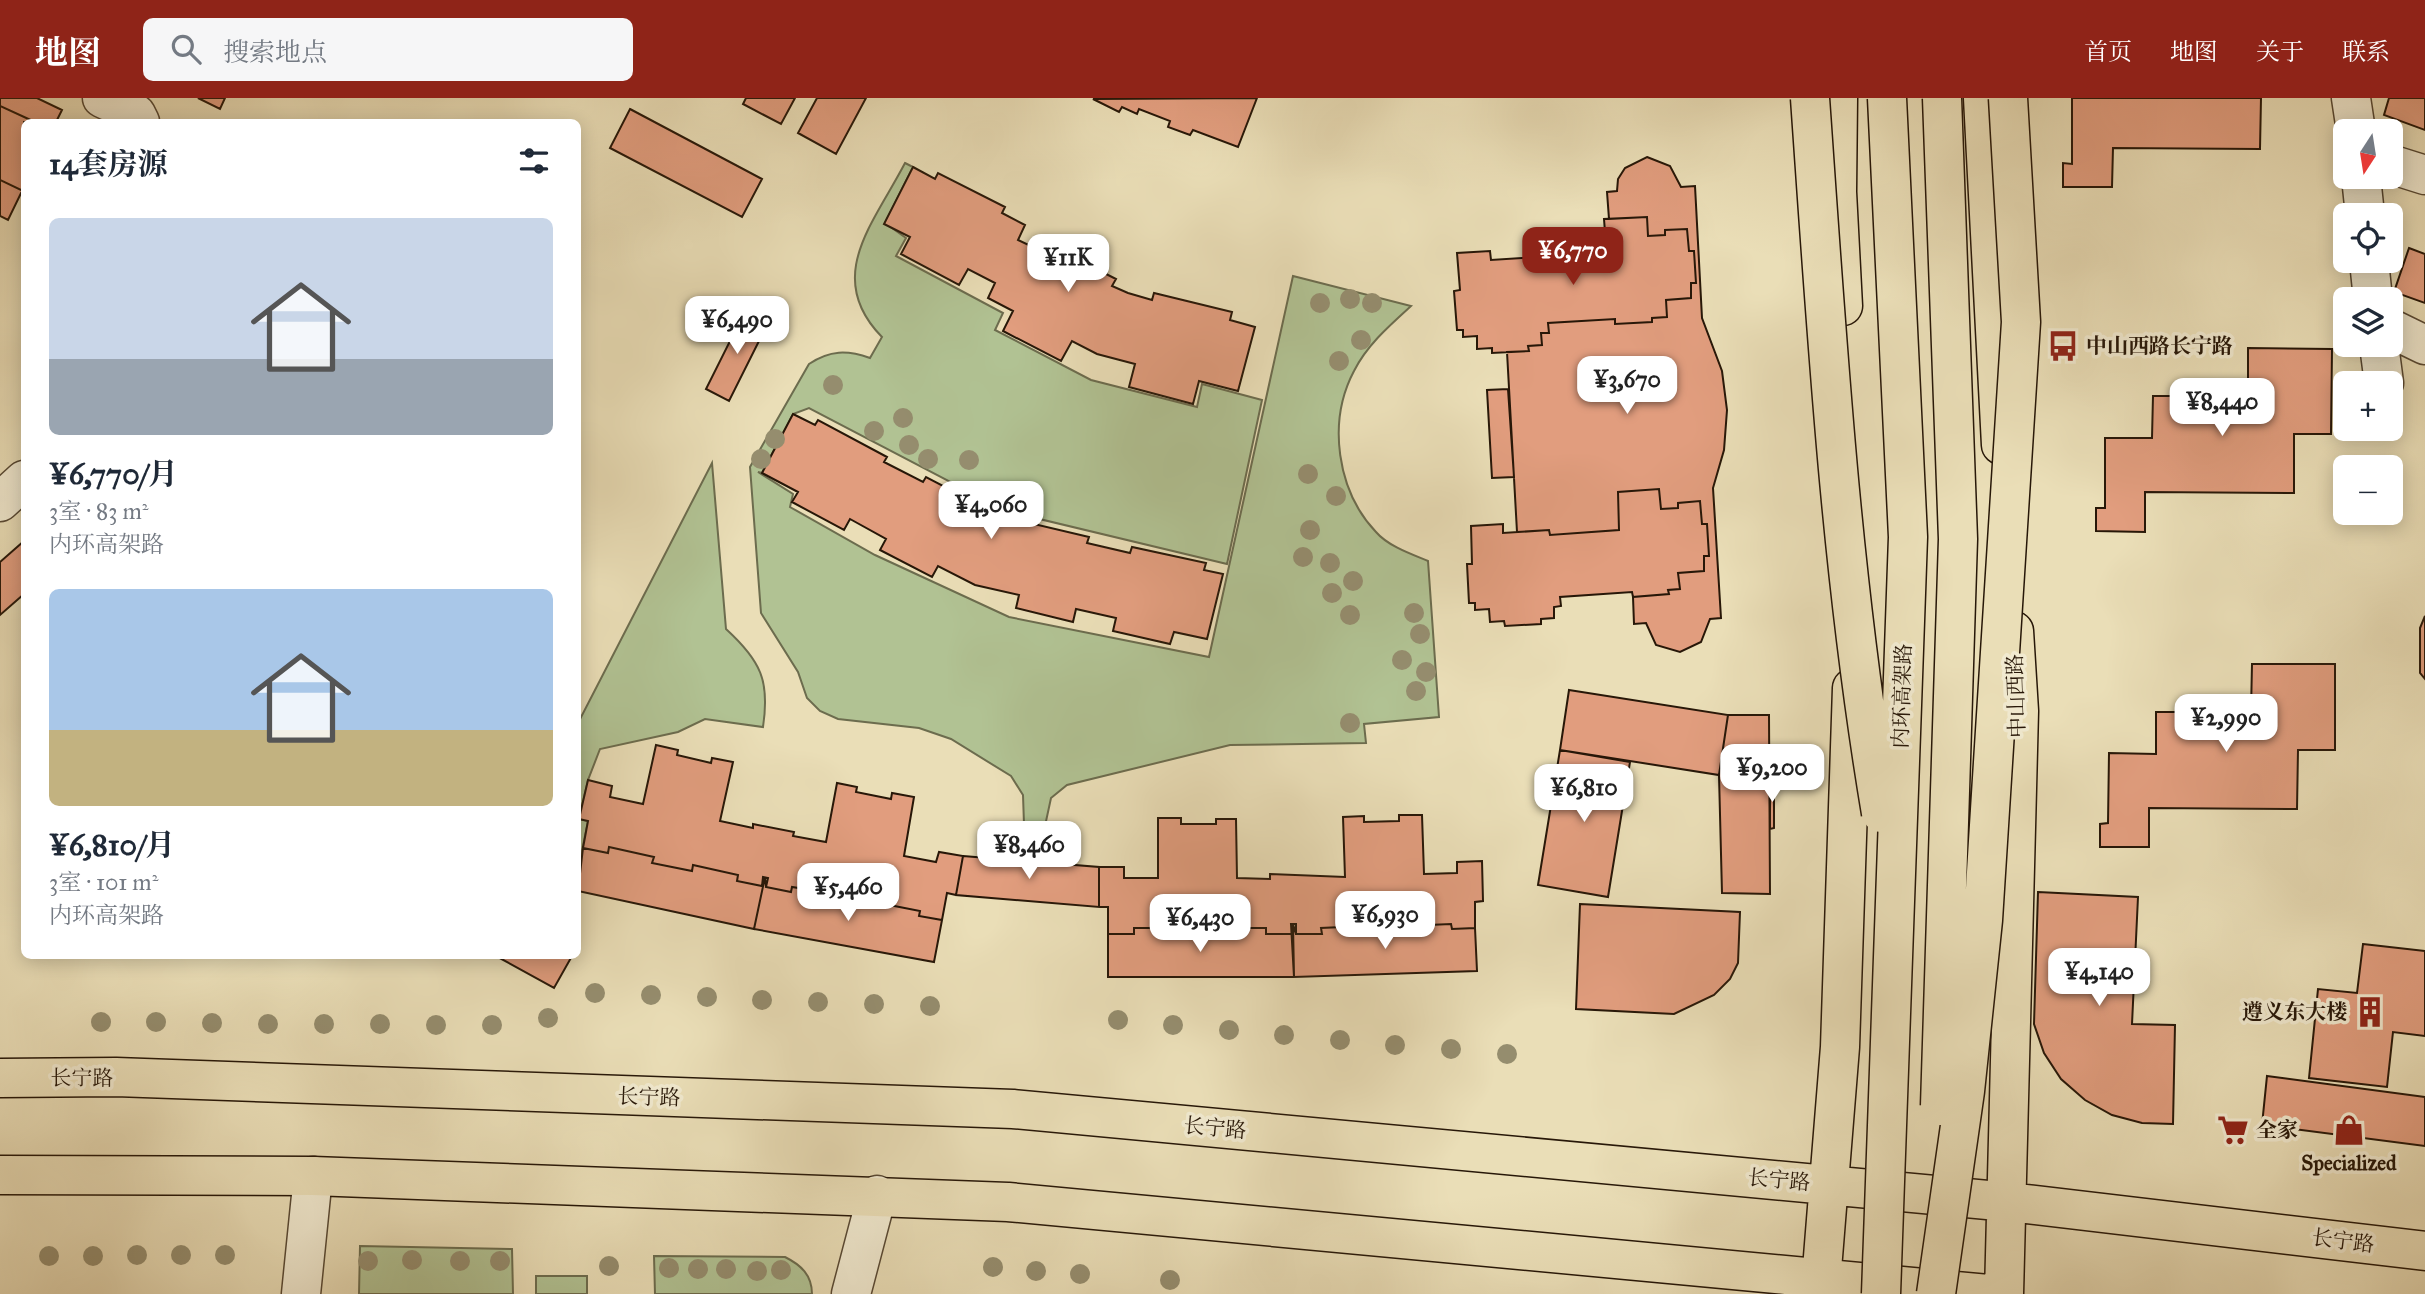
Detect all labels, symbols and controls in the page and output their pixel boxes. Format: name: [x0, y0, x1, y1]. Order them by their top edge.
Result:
search box: [143, 18, 633, 81]
icon: search: [167, 30, 205, 68]
text: 地图: [35, 33, 101, 73]
text: 搜索地点: [223, 36, 327, 68]
text: 首页: [2084, 37, 2132, 67]
text: 地图: [2170, 37, 2218, 67]
text: 关于: [2256, 37, 2304, 67]
text: 联系: [2342, 37, 2390, 67]
north arrow: [2333, 119, 2403, 189]
map controls: [2333, 119, 2403, 525]
icon: filters: [515, 142, 553, 180]
text: 14套房源: [49, 146, 168, 182]
button: locate: [2333, 203, 2403, 273]
pin: ¥6,770: [1516, 228, 1630, 287]
pin: ¥11K: [1027, 234, 1109, 294]
text: ¥6,770: [1538, 236, 1608, 264]
text: ¥11K: [1043, 243, 1093, 271]
icon: home: [238, 264, 364, 390]
button: layers: [2333, 287, 2403, 357]
pin: ¥6,490: [680, 296, 794, 356]
text: ¥6,490: [701, 305, 773, 333]
bus stop icon: 中山西路长宁路: [2046, 329, 2080, 363]
place label: 中山西路长宁路: [2086, 333, 2233, 359]
pin: ¥3,670: [1570, 356, 1684, 416]
text: ¥3,670: [1593, 365, 1661, 393]
button: +: [2333, 371, 2403, 441]
pin: ¥8,440: [2165, 378, 2279, 438]
text: ¥8,440: [2186, 387, 2258, 415]
button: −: [2333, 455, 2403, 525]
text: ¥6,770/月: [49, 456, 178, 492]
pin: ¥4,060: [934, 482, 1048, 541]
text: ¥4,060: [955, 490, 1027, 518]
text: 3室 · 83 m²: [49, 497, 149, 525]
text: 内环高架路: [49, 530, 164, 558]
icon: home: [238, 635, 364, 761]
street label: 内环高架路: [1887, 643, 1917, 749]
street label: 中山西路: [2002, 654, 2030, 738]
pin: ¥2,990: [2169, 694, 2283, 754]
text: ¥2,990: [2191, 703, 2261, 731]
pin: ¥9,200: [1715, 744, 1829, 804]
text: ¥9,200: [1736, 753, 1808, 781]
pin: ¥6,810: [1527, 764, 1641, 824]
text: ¥6,810: [1550, 773, 1618, 801]
pin: ¥8,460: [972, 822, 1086, 881]
text: ¥6,810/月: [49, 827, 175, 863]
text: ¥8,460: [993, 830, 1065, 858]
pin: ¥5,460: [791, 864, 905, 923]
text: 3室 · 101 m²: [49, 868, 158, 896]
text: ¥5,460: [813, 872, 883, 900]
pin: ¥6,930: [1328, 892, 1442, 951]
pin: ¥6,430: [1143, 894, 1257, 954]
text: ¥6,930: [1351, 900, 1419, 928]
text: 内环高架路: [49, 901, 164, 929]
text: ¥6,430: [1166, 903, 1234, 931]
pin: ¥4,140: [2042, 948, 2156, 1008]
text: ¥4,140: [2064, 957, 2134, 985]
building icon: 遵义东大楼: [2353, 995, 2387, 1029]
place label: 遵义东大楼: [2242, 999, 2347, 1025]
street label: 长宁路: [51, 1065, 114, 1091]
street label: 长宁路: [617, 1083, 681, 1111]
street label: 长宁路: [1182, 1112, 1248, 1144]
supermarket icon: 全家: [2216, 1113, 2250, 1147]
shop icon: Specialized: [2332, 1113, 2366, 1147]
place label: 全家: [2256, 1117, 2298, 1143]
place label: Specialized: [2301, 1150, 2397, 1176]
street label: 长宁路: [1746, 1164, 1812, 1196]
street label: 长宁路: [2310, 1224, 2376, 1258]

